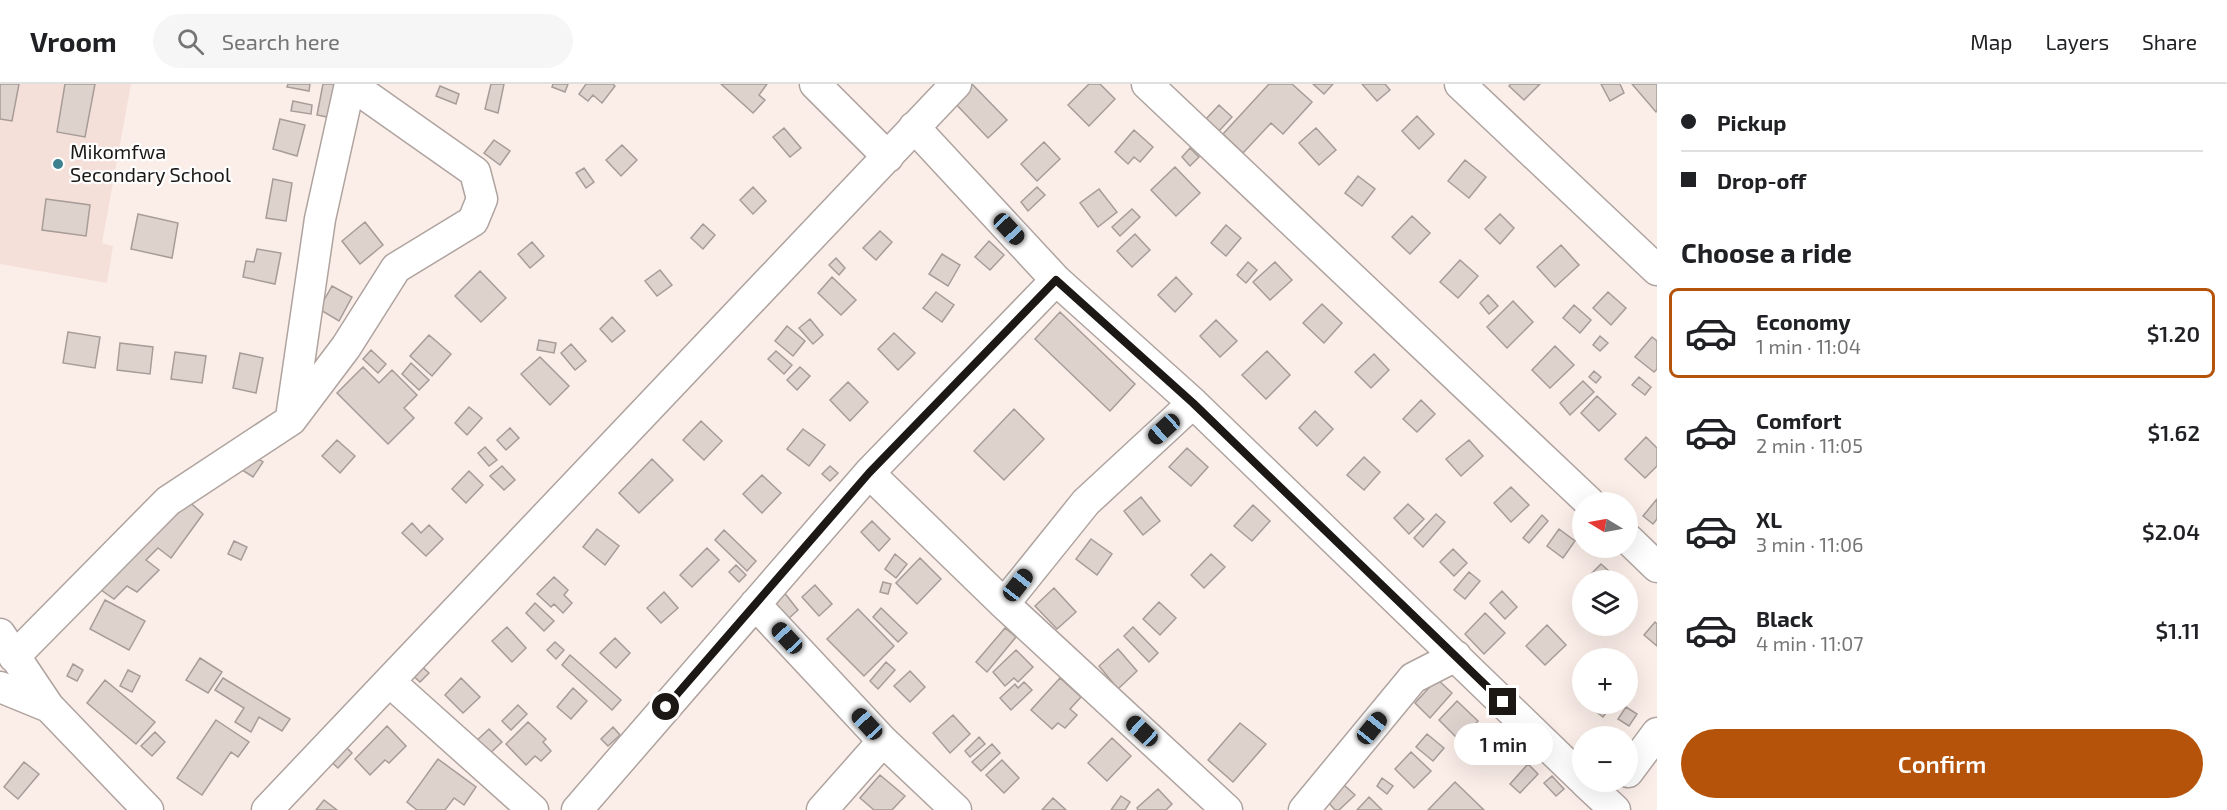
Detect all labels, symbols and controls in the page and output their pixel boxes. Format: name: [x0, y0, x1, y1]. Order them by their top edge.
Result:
search box: [153, 14, 573, 68]
text: Vroom: [30, 24, 117, 58]
icon: search: [174, 25, 207, 58]
text: Search here: [222, 28, 340, 54]
text: Map: [1970, 29, 2012, 54]
text: Layers: [2045, 29, 2109, 54]
text: Share: [2142, 29, 2197, 54]
text: Pickup: [1717, 109, 1786, 135]
place label: Mikomfwa Secondary School: [70, 139, 231, 186]
marker: Mikomfwa Secondary School: [51, 157, 65, 171]
text: Drop-off: [1717, 167, 1806, 193]
car: [990, 210, 1028, 248]
text: Choose a ride: [1681, 236, 1852, 268]
icon: car: [1684, 306, 1738, 360]
text: Economy: [1756, 308, 1851, 334]
text: $1.20: [2147, 320, 2200, 346]
text: 1 min · 11:04: [1756, 334, 1861, 358]
icon: car: [1684, 405, 1738, 459]
text: Comfort: [1756, 407, 1841, 433]
car: [1145, 410, 1183, 448]
text: $1.62: [2148, 419, 2200, 445]
text: 2 min · 11:05: [1756, 433, 1863, 457]
north arrow: [1572, 492, 1638, 558]
map controls: [1572, 492, 1638, 792]
icon: car: [1684, 504, 1738, 558]
text: XL: [1756, 506, 1782, 532]
text: $2.04: [2142, 518, 2200, 544]
text: 3 min · 11:06: [1756, 532, 1863, 556]
car: [1000, 565, 1036, 605]
button: layers: [1572, 570, 1638, 636]
icon: car: [1684, 603, 1738, 657]
text: Black: [1756, 605, 1813, 631]
text: $1.11: [2156, 617, 2200, 643]
car: [768, 619, 806, 657]
text: 4 min · 11:07: [1756, 631, 1863, 655]
button: +: [1572, 648, 1638, 714]
route end: [1489, 688, 1516, 715]
route start: [652, 693, 679, 720]
car: [848, 705, 886, 743]
car: [1354, 708, 1390, 748]
car: [1123, 712, 1161, 750]
callout: 1 min: [1454, 723, 1552, 765]
button: −: [1572, 726, 1638, 792]
button: Confirm: [1681, 729, 2203, 798]
text: 1 min: [1480, 732, 1527, 756]

